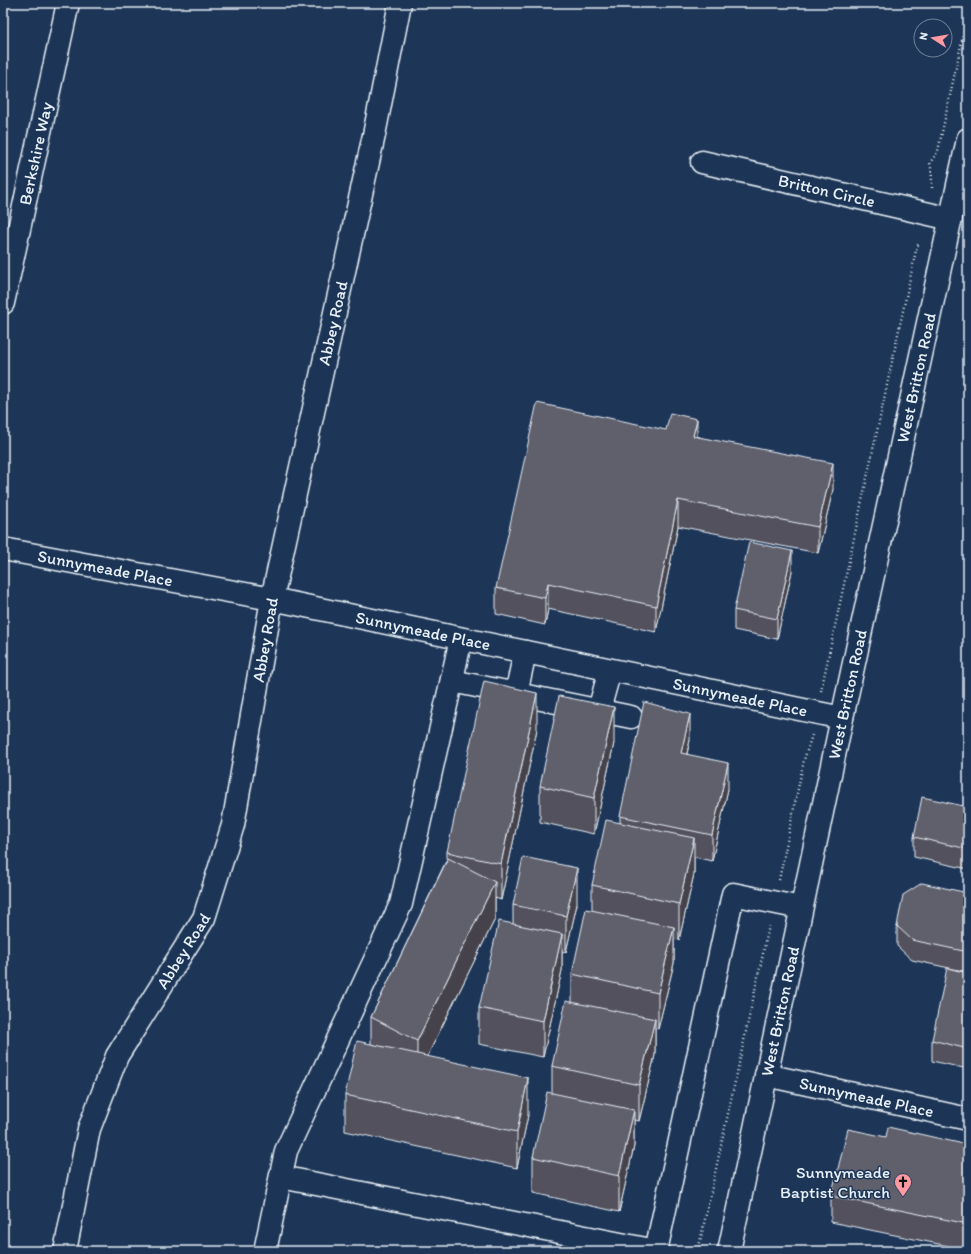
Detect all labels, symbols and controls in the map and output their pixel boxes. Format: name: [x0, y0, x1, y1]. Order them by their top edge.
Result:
north arrow: [913, 18, 953, 58]
text: N: [917, 31, 931, 41]
street label: Berkshire Way: [15, 100, 56, 207]
street label: Britton Circle: [776, 170, 877, 211]
street label: Abbey Road: [314, 278, 352, 367]
street label: West Britton Road: [892, 311, 940, 445]
street label: Sunnymeade Place: [36, 546, 174, 590]
street label: Abbey Road: [248, 595, 282, 684]
street label: Sunnymeade Place: [354, 607, 492, 654]
street label: West Britton Road: [824, 628, 871, 761]
street label: Sunnymeade Place: [671, 673, 809, 721]
street label: Abbey Road: [152, 909, 215, 992]
street label: West Britton Road: [756, 945, 803, 1078]
street label: Sunnymeade Place: [798, 1073, 936, 1121]
place label: Sunnymeade Baptist Church: [780, 1162, 890, 1202]
church icon: Sunnymeade Baptist Church: [893, 1172, 913, 1197]

